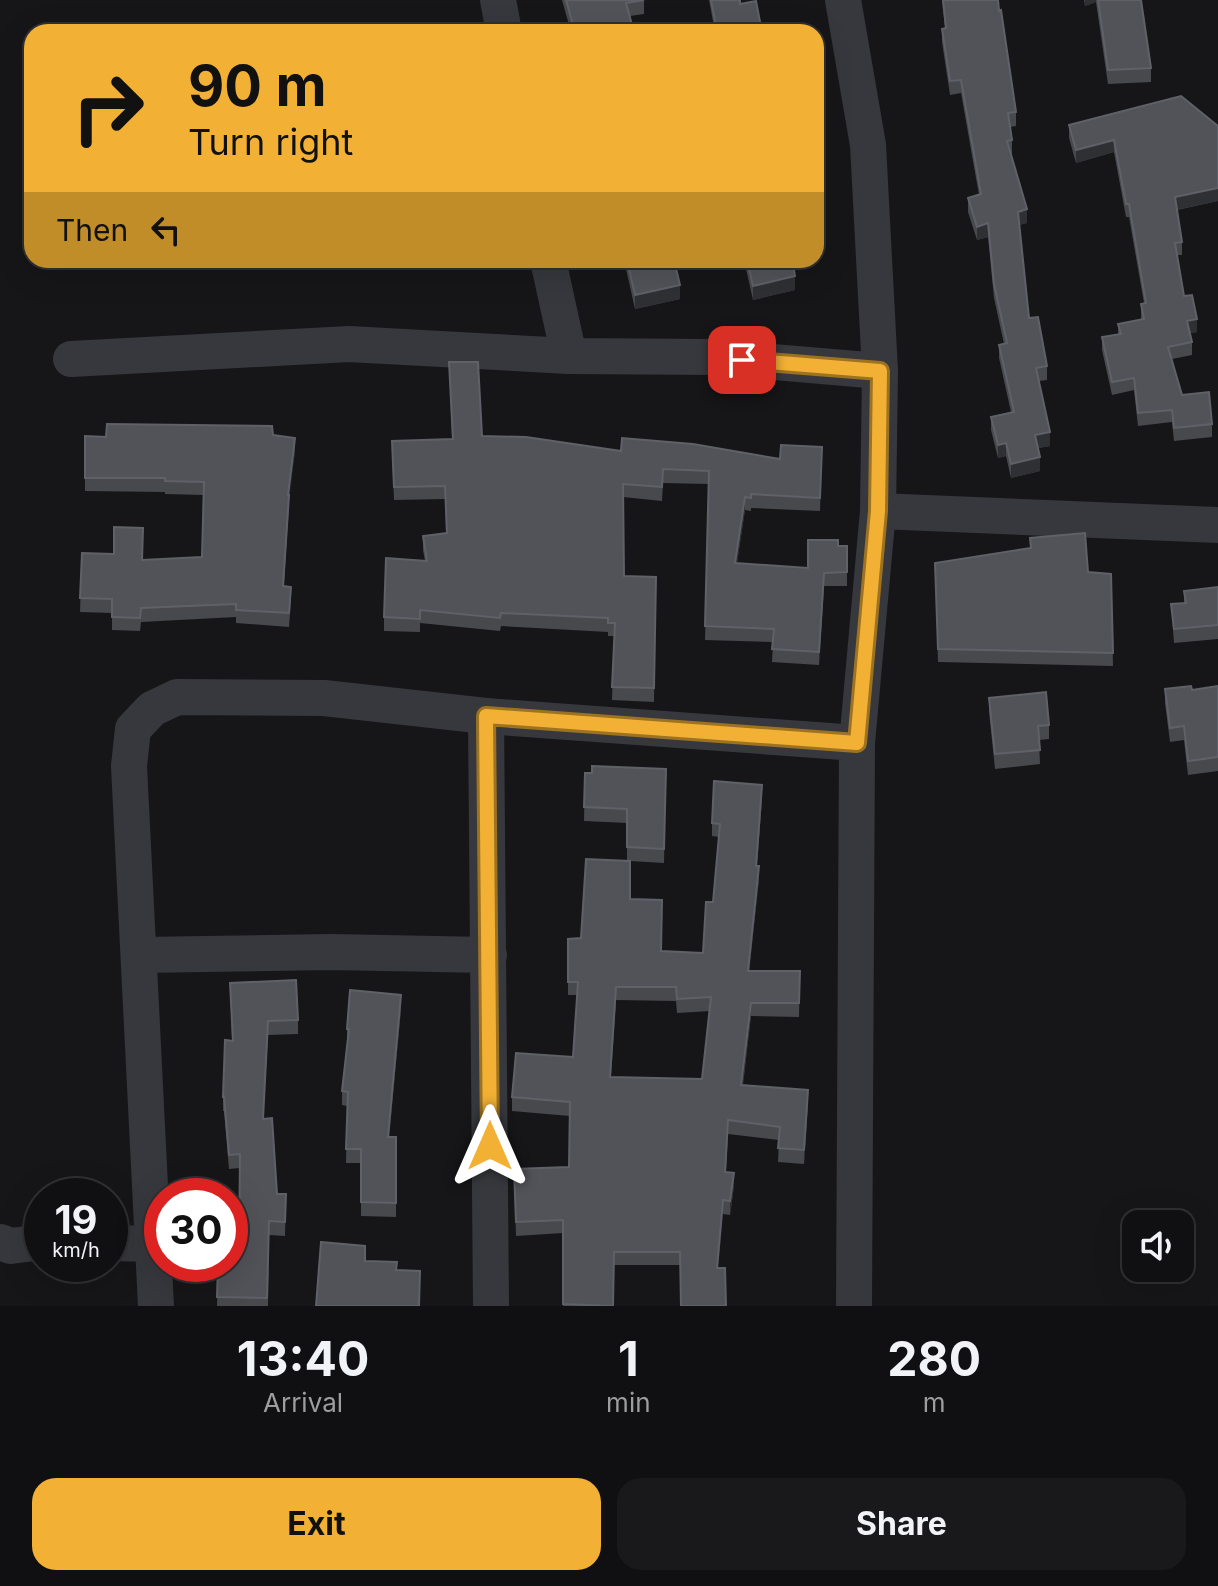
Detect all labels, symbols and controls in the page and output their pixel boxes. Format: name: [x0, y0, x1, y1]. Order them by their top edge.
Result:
text: 90 m: [188, 52, 327, 120]
icon: right: [56, 56, 160, 160]
text: Turn right: [188, 120, 353, 164]
icon: left: [144, 208, 188, 252]
text: Then: [56, 212, 128, 248]
pin: [708, 326, 776, 394]
icon: arrive: [720, 338, 764, 382]
position arrow: [448, 1104, 532, 1188]
speed limit sign: 30: [144, 1178, 248, 1282]
text: 19: [54, 1195, 98, 1244]
map controls: [1122, 1210, 1194, 1282]
button: sound: [1122, 1210, 1194, 1282]
text: km/h: [52, 1238, 100, 1262]
text: 13:40: [237, 1329, 369, 1388]
text: 1: [618, 1329, 639, 1388]
text: 280: [887, 1329, 981, 1388]
text: Arrival: [263, 1387, 343, 1418]
text: min: [606, 1387, 651, 1418]
text: m: [923, 1387, 946, 1418]
button: Exit: [32, 1478, 601, 1570]
button: Share: [617, 1478, 1186, 1570]

